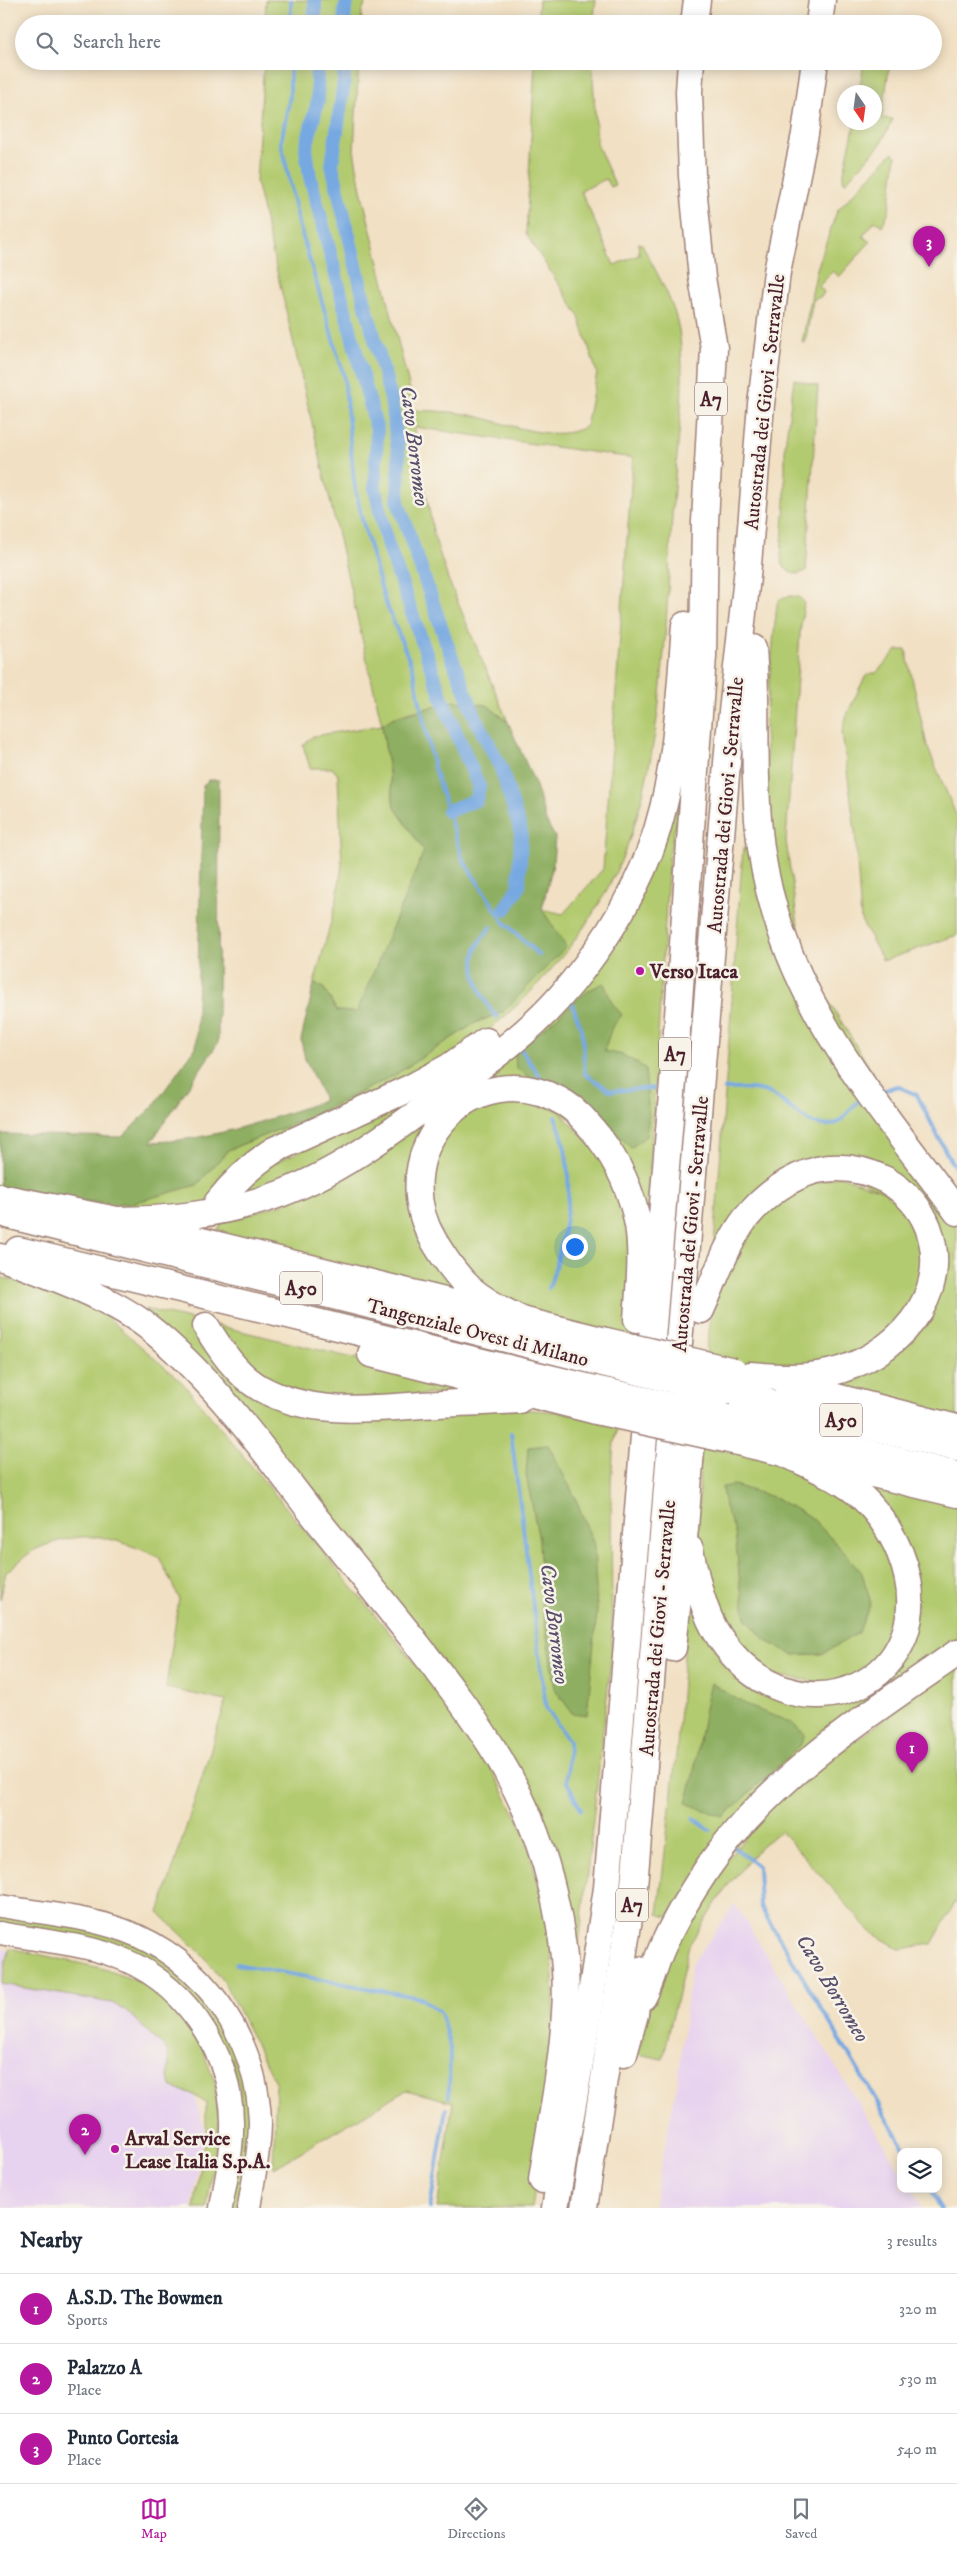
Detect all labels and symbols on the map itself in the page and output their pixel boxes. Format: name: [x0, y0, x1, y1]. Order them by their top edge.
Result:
north arrow: [837, 85, 882, 130]
pin: 3: [913, 226, 945, 267]
street label: Autostrada dei Giovi - Serravalle: [740, 273, 791, 531]
road number: A7: [695, 382, 727, 416]
water label: Cavo Borromeo: [394, 384, 434, 508]
street label: Autostrada dei Giovi - Serravalle: [703, 676, 750, 934]
place label: Verso Itaca: [649, 960, 738, 985]
marker: Verso Itaca: [634, 965, 646, 977]
road number: A7: [659, 1038, 691, 1070]
street label: Autostrada dei Giovi - Serravalle: [668, 1095, 715, 1353]
your location: [562, 1234, 588, 1260]
road number: A50: [280, 1272, 322, 1305]
street label: Tangenziale Ovest di Milano: [364, 1294, 591, 1373]
road number: A50: [820, 1404, 862, 1436]
street label: Autostrada dei Giovi - Serravalle: [635, 1499, 682, 1757]
water label: Cavo Borromeo: [534, 1562, 574, 1686]
pin: 1: [896, 1732, 928, 1773]
road number: A7: [616, 1888, 648, 1922]
water label: Cavo Borromeo: [790, 1930, 875, 2047]
pin: 2: [69, 2114, 101, 2155]
place label: Arval Service Lease Italia S.p.A.: [124, 2127, 271, 2175]
marker: Arval Service Lease Italia S.p.A.: [109, 2143, 121, 2155]

